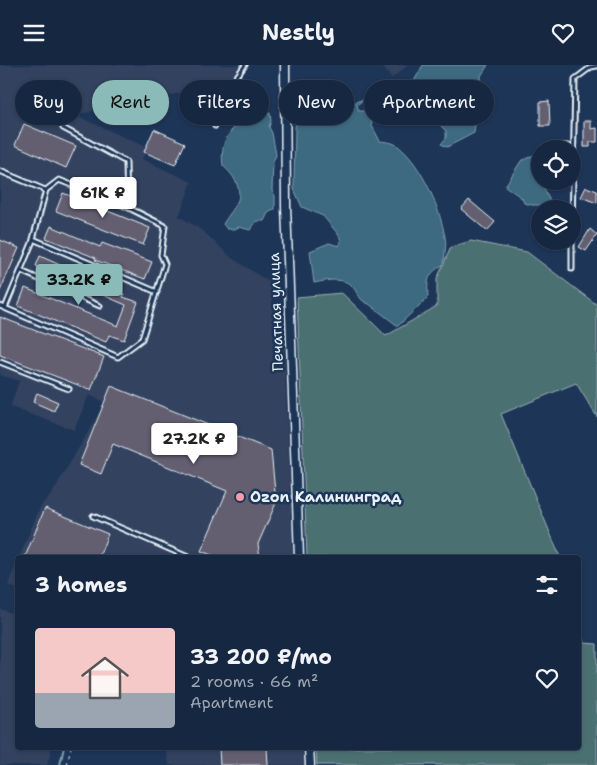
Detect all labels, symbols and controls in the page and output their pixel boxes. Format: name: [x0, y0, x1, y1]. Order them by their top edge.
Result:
text: Nestly: [262, 18, 335, 47]
icon: menu: [20, 19, 48, 47]
icon: heart: [549, 19, 577, 47]
chip: Buy: [15, 80, 82, 125]
chip: Rent: [92, 80, 169, 125]
chip: Filters: [179, 80, 269, 125]
chip: New: [279, 80, 354, 125]
chip: Apartment: [364, 80, 494, 125]
map controls: [531, 140, 581, 250]
button: locate: [531, 140, 581, 190]
pin: 61K ₽: [68, 177, 138, 219]
text: 61K ₽: [81, 182, 125, 203]
button: layers: [531, 200, 581, 250]
street label: Печатная улица: [264, 251, 288, 372]
pin: 33.2K ₽: [33, 263, 125, 306]
text: 33.2K ₽: [47, 269, 111, 290]
pin: 27.2K ₽: [148, 423, 240, 465]
text: 27.2K ₽: [162, 428, 226, 449]
place label: Ozon Калининград: [250, 487, 402, 507]
marker: Ozon Калининград: [234, 491, 246, 503]
text: 3 homes: [35, 571, 127, 599]
icon: filters: [533, 571, 561, 599]
text: 33 200 ₽/mo: [190, 643, 332, 671]
icon: home: [75, 648, 135, 708]
icon: heart: [533, 664, 561, 692]
text: 2 rooms · 66 m²: [190, 671, 318, 692]
text: Apartment: [190, 692, 273, 713]

